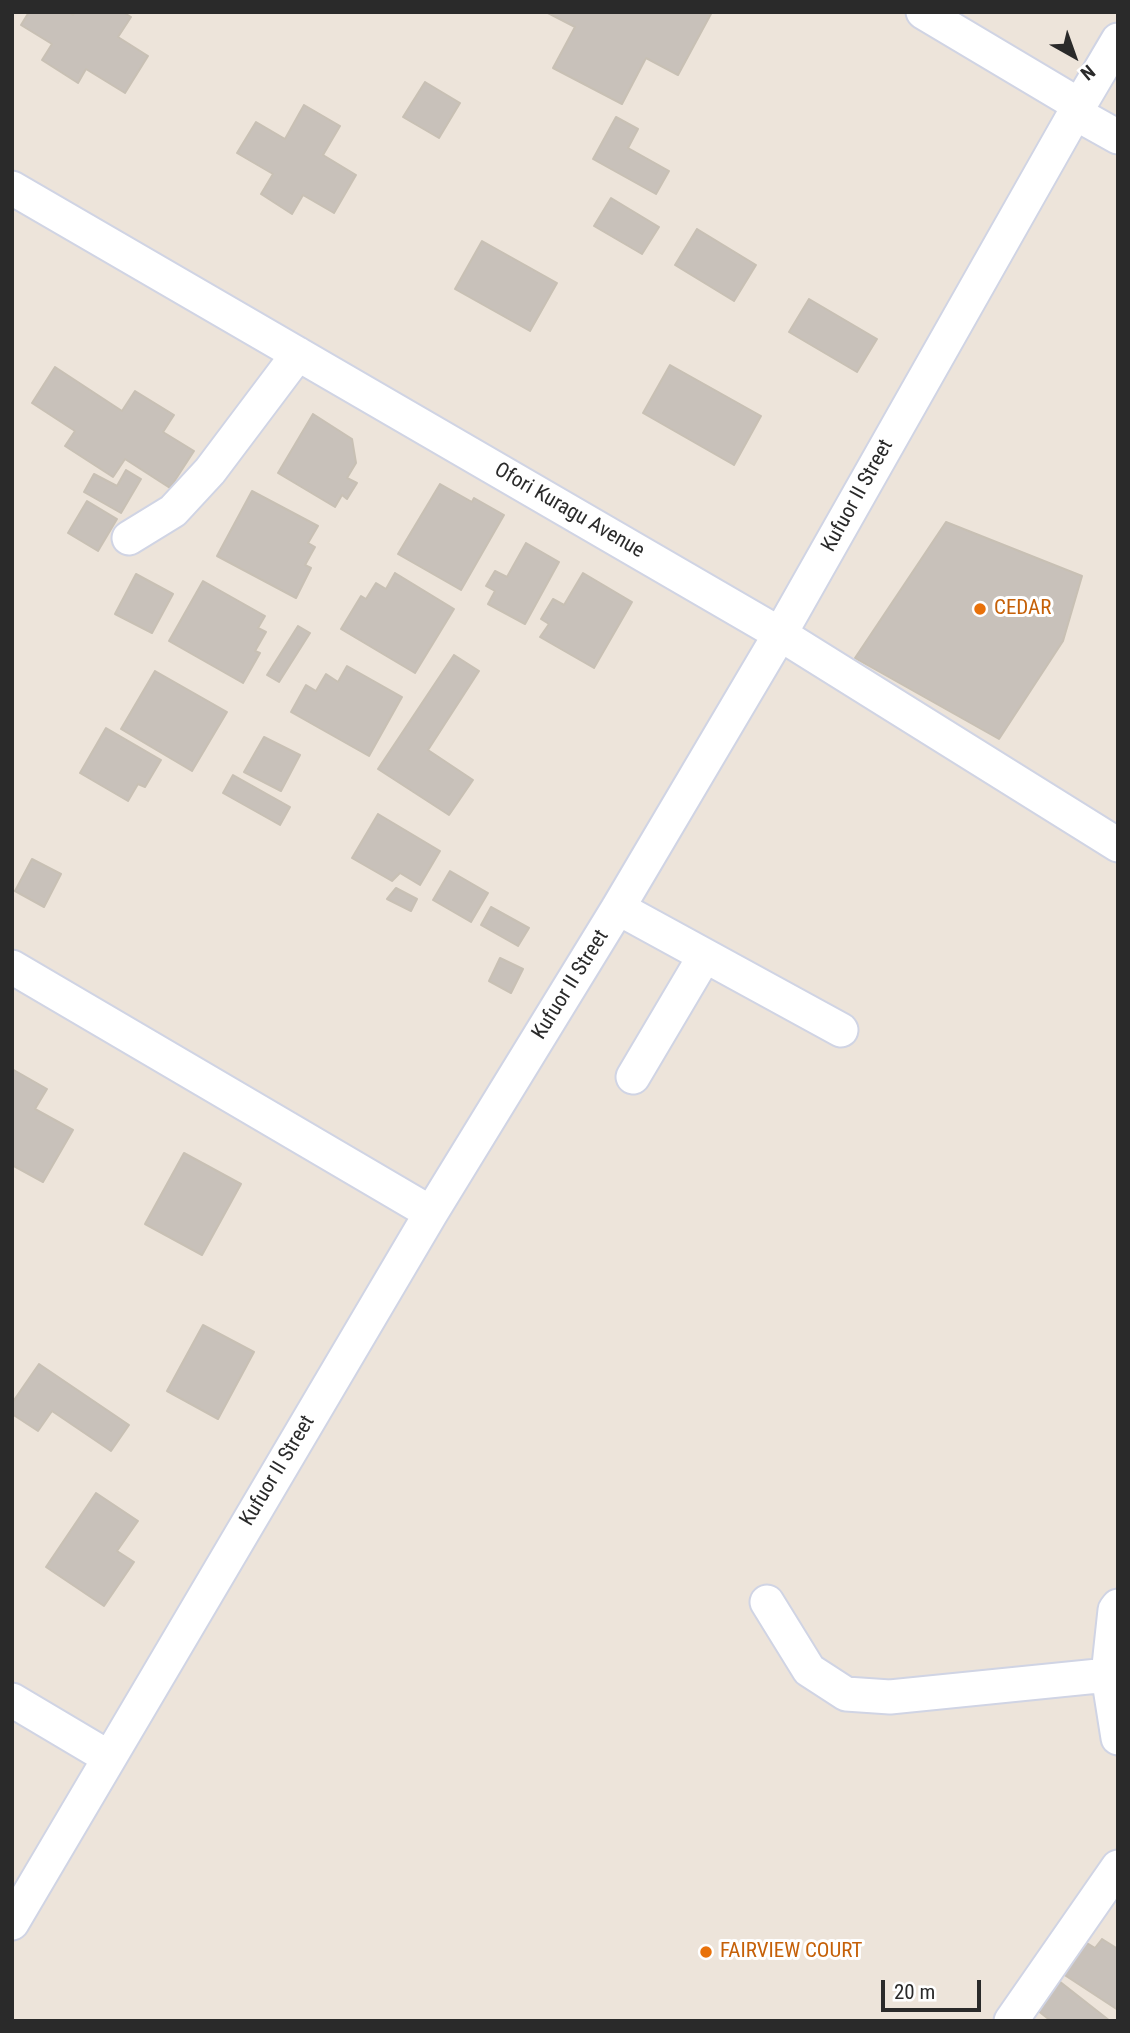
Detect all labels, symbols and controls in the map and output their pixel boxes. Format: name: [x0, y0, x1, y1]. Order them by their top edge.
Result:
north arrow: [1039, 21, 1109, 91]
text: N: [1076, 60, 1100, 85]
street label: Kufuor II Street: [817, 435, 899, 557]
street label: Ofori Kuragu Avenue: [490, 458, 648, 564]
place label: CEDAR: [994, 596, 1051, 622]
marker: CEDAR: [972, 601, 988, 617]
street label: Kufuor II Street: [527, 926, 615, 1044]
street label: Kufuor II Street: [235, 1411, 321, 1531]
place label: FAIRVIEW COURT: [720, 1939, 863, 1965]
marker: FAIRVIEW COURT: [698, 1944, 714, 1960]
scale bar: [885, 1966, 985, 2010]
text: 20 m: [894, 1980, 935, 2004]

